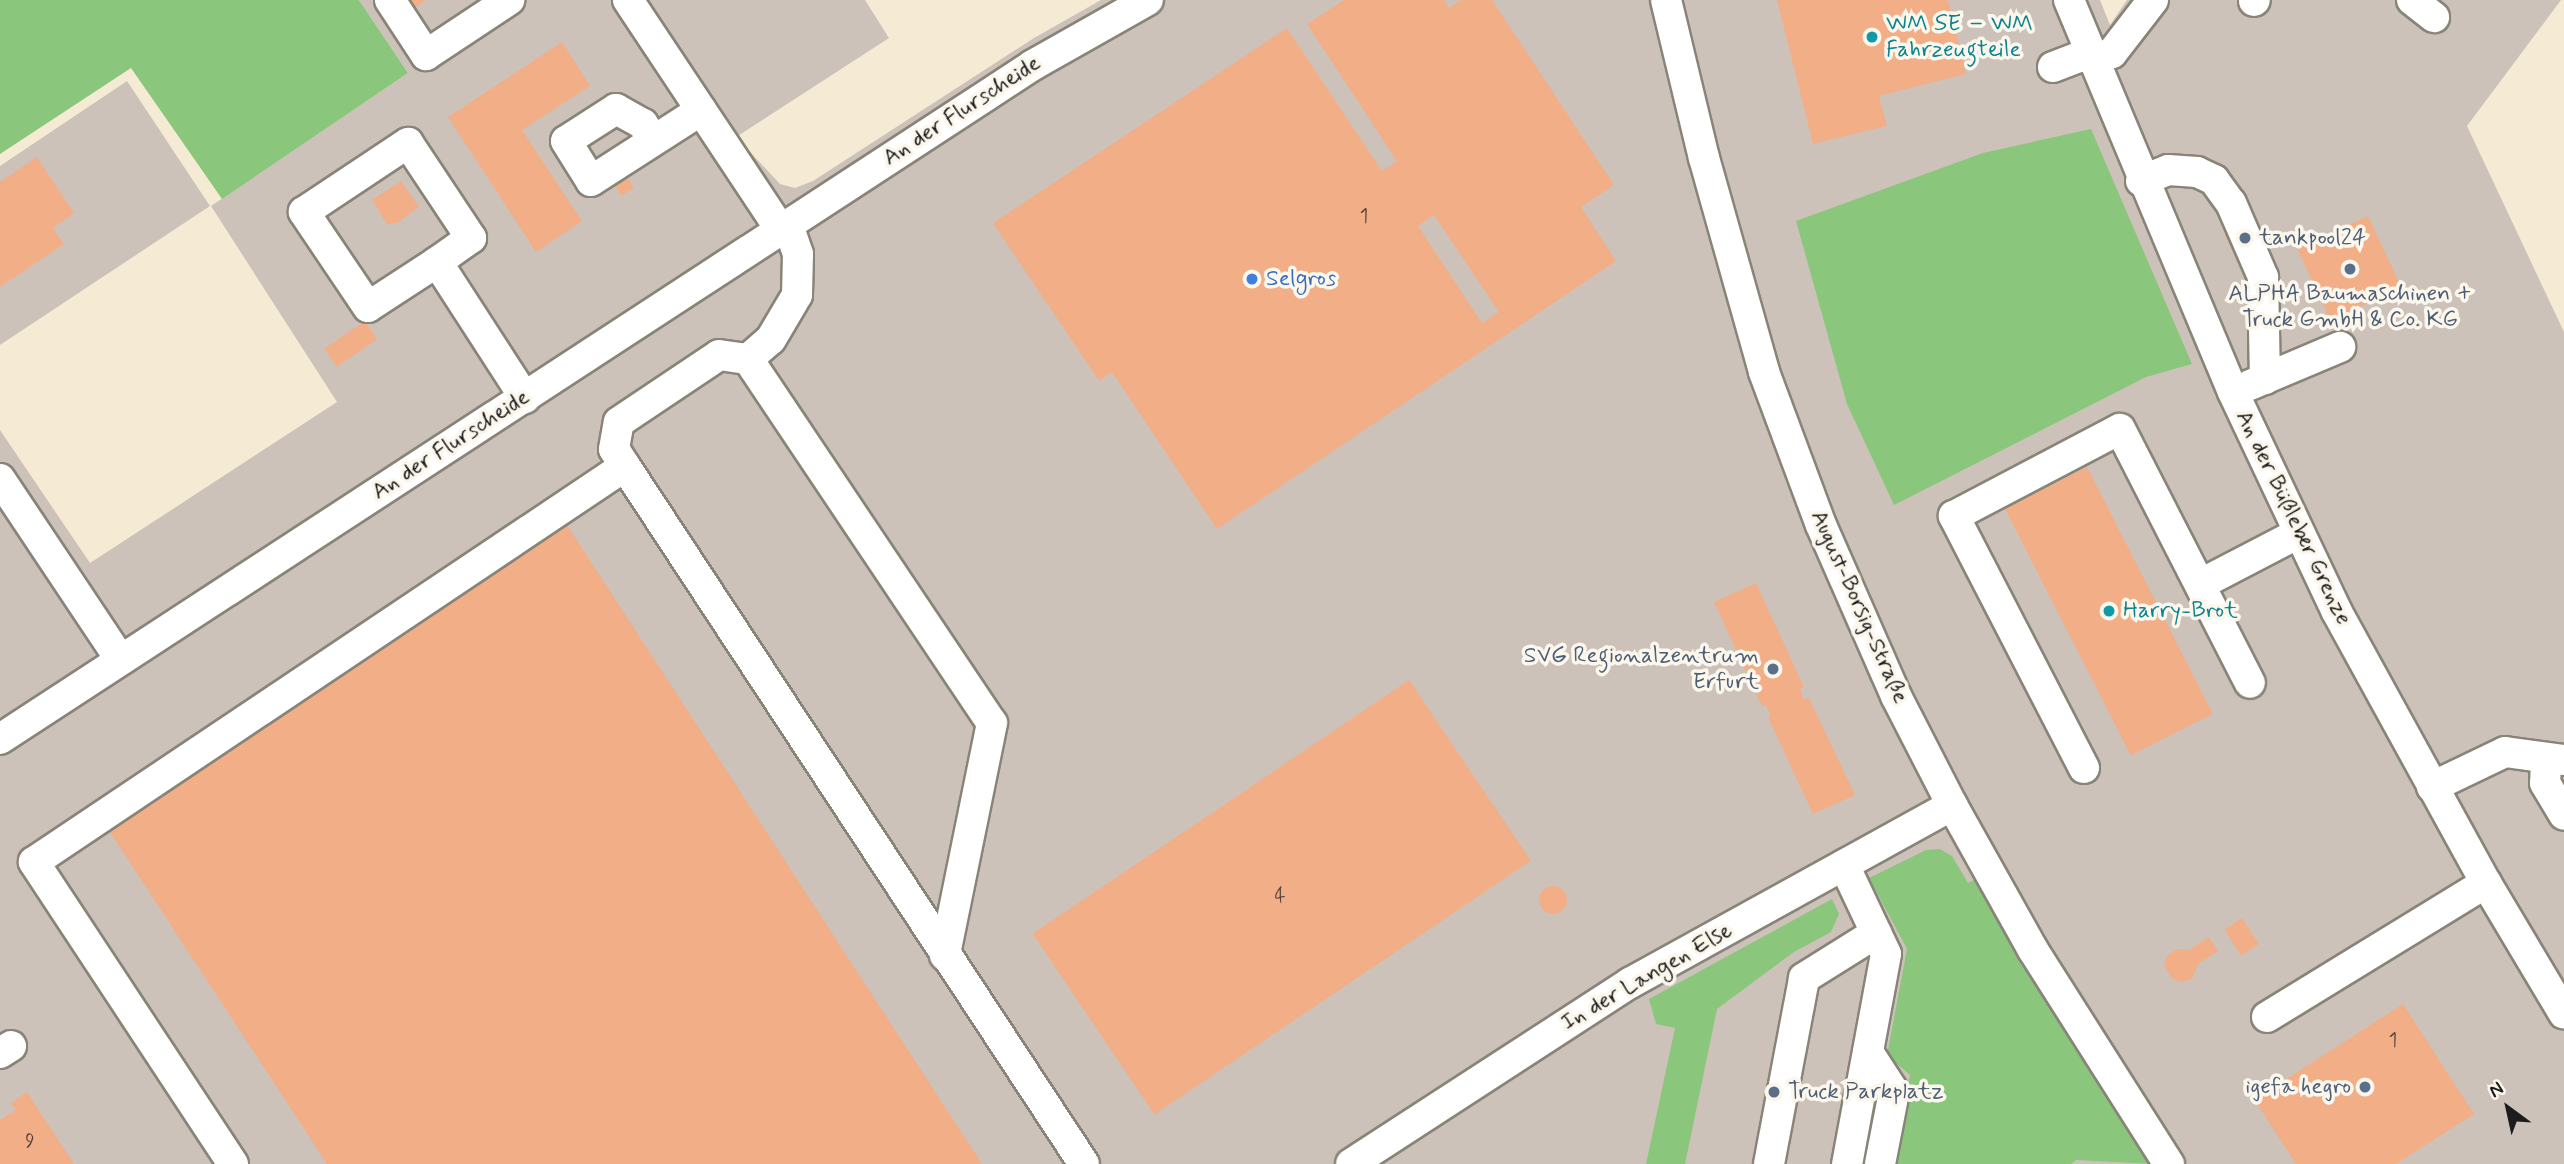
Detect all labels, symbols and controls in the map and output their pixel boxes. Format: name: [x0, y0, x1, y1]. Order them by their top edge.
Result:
place label: WM SE – WM Fahrzeugteile: [1886, 10, 2033, 64]
marker: WM SE – WM Fahrzeugteile: [1864, 29, 1880, 45]
street label: An der Flurscheide: [879, 50, 1045, 172]
house number: 1: [1360, 206, 1368, 228]
place label: tankpool24: [2259, 224, 2366, 252]
marker: tankpool24: [2237, 230, 2253, 246]
marker: ALPHA Baumaschinen + Truck GmbH & Co. KG: [2342, 261, 2358, 277]
place label: Selgros: [1266, 265, 1336, 293]
marker: Selgros: [1244, 271, 1260, 287]
place label: ALPHA Baumaschinen + Truck GmbH & Co. KG: [2229, 280, 2471, 334]
street label: An der Flurscheide: [368, 384, 534, 506]
street label: An der Büßleber Grenze: [2229, 405, 2357, 631]
street label: August-Borsig-Straße: [1804, 506, 1914, 708]
place label: Harry-Brot: [2123, 597, 2238, 625]
marker: Harry-Brot: [2101, 603, 2117, 619]
place label: SVG Regionalzentrum Erfurt: [1524, 642, 1759, 696]
marker: SVG Regionalzentrum Erfurt: [1765, 661, 1781, 677]
house number: 4: [1274, 886, 1286, 908]
street label: In der Langen Else: [1560, 919, 1734, 1035]
house number: 1: [2389, 1030, 2397, 1052]
place label: igefa hegro: [2244, 1073, 2351, 1101]
north arrow: [2473, 1073, 2543, 1143]
text: N: [2484, 1076, 2508, 1104]
place label: Truck Parkplatz: [1788, 1078, 1938, 1106]
marker: igefa hegro: [2357, 1079, 2373, 1095]
marker: Truck Parkplatz: [1766, 1084, 1782, 1100]
house number: 9: [25, 1131, 35, 1153]

